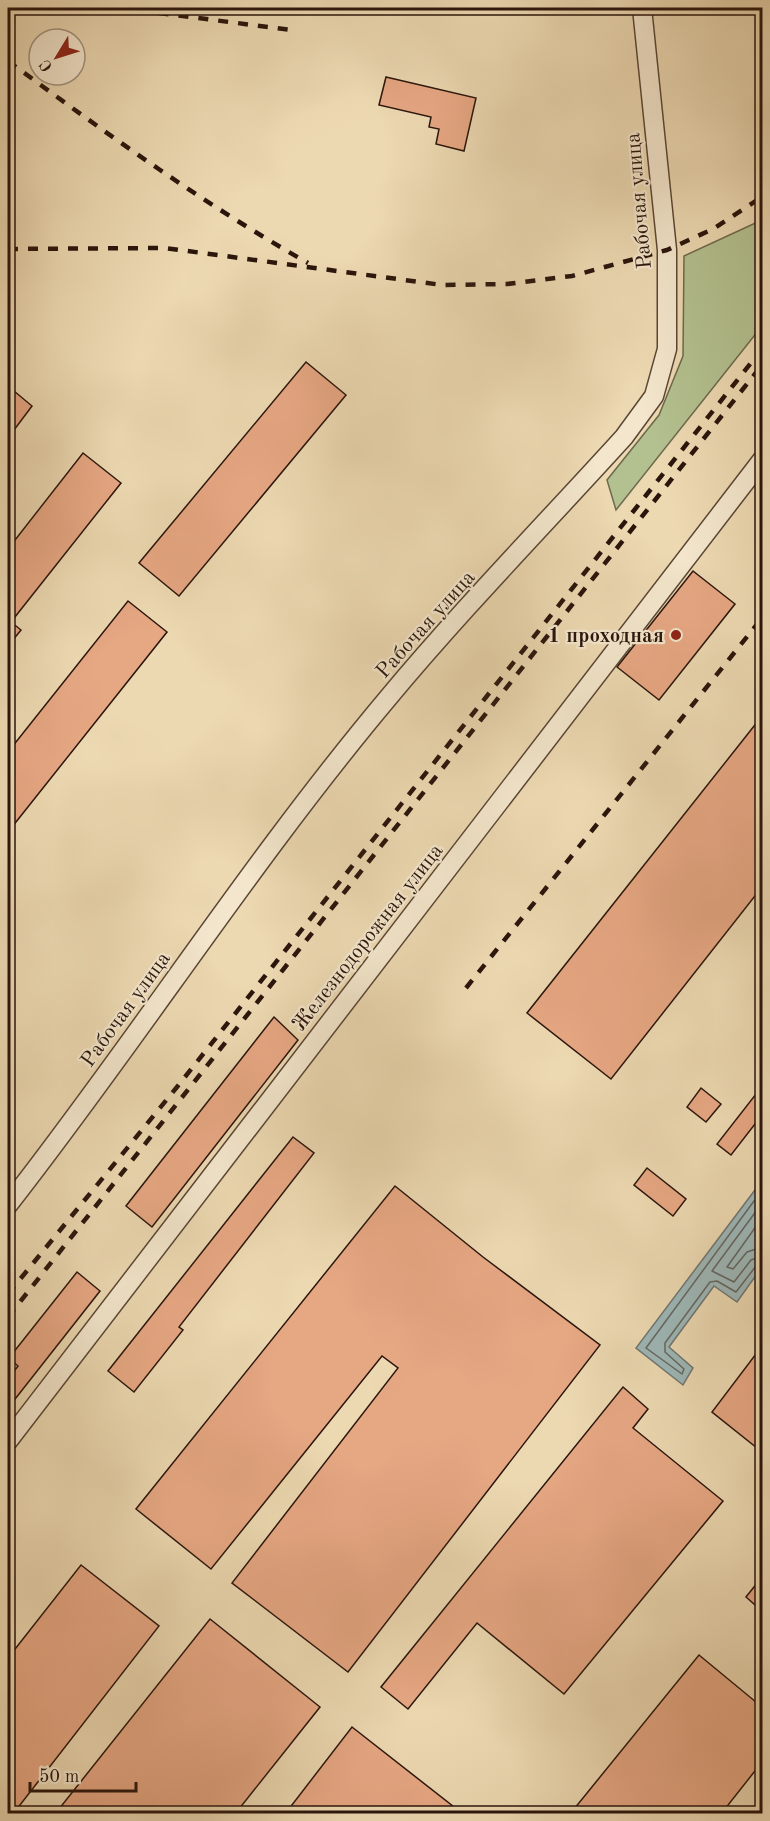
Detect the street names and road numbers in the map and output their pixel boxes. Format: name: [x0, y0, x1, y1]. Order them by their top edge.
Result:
street label: Рабочая улица: [623, 132, 656, 270]
street label: Рабочая улица: [373, 567, 480, 683]
street label: Железнодорожная улица: [289, 840, 448, 1035]
street label: Рабочая улица: [77, 948, 175, 1071]

